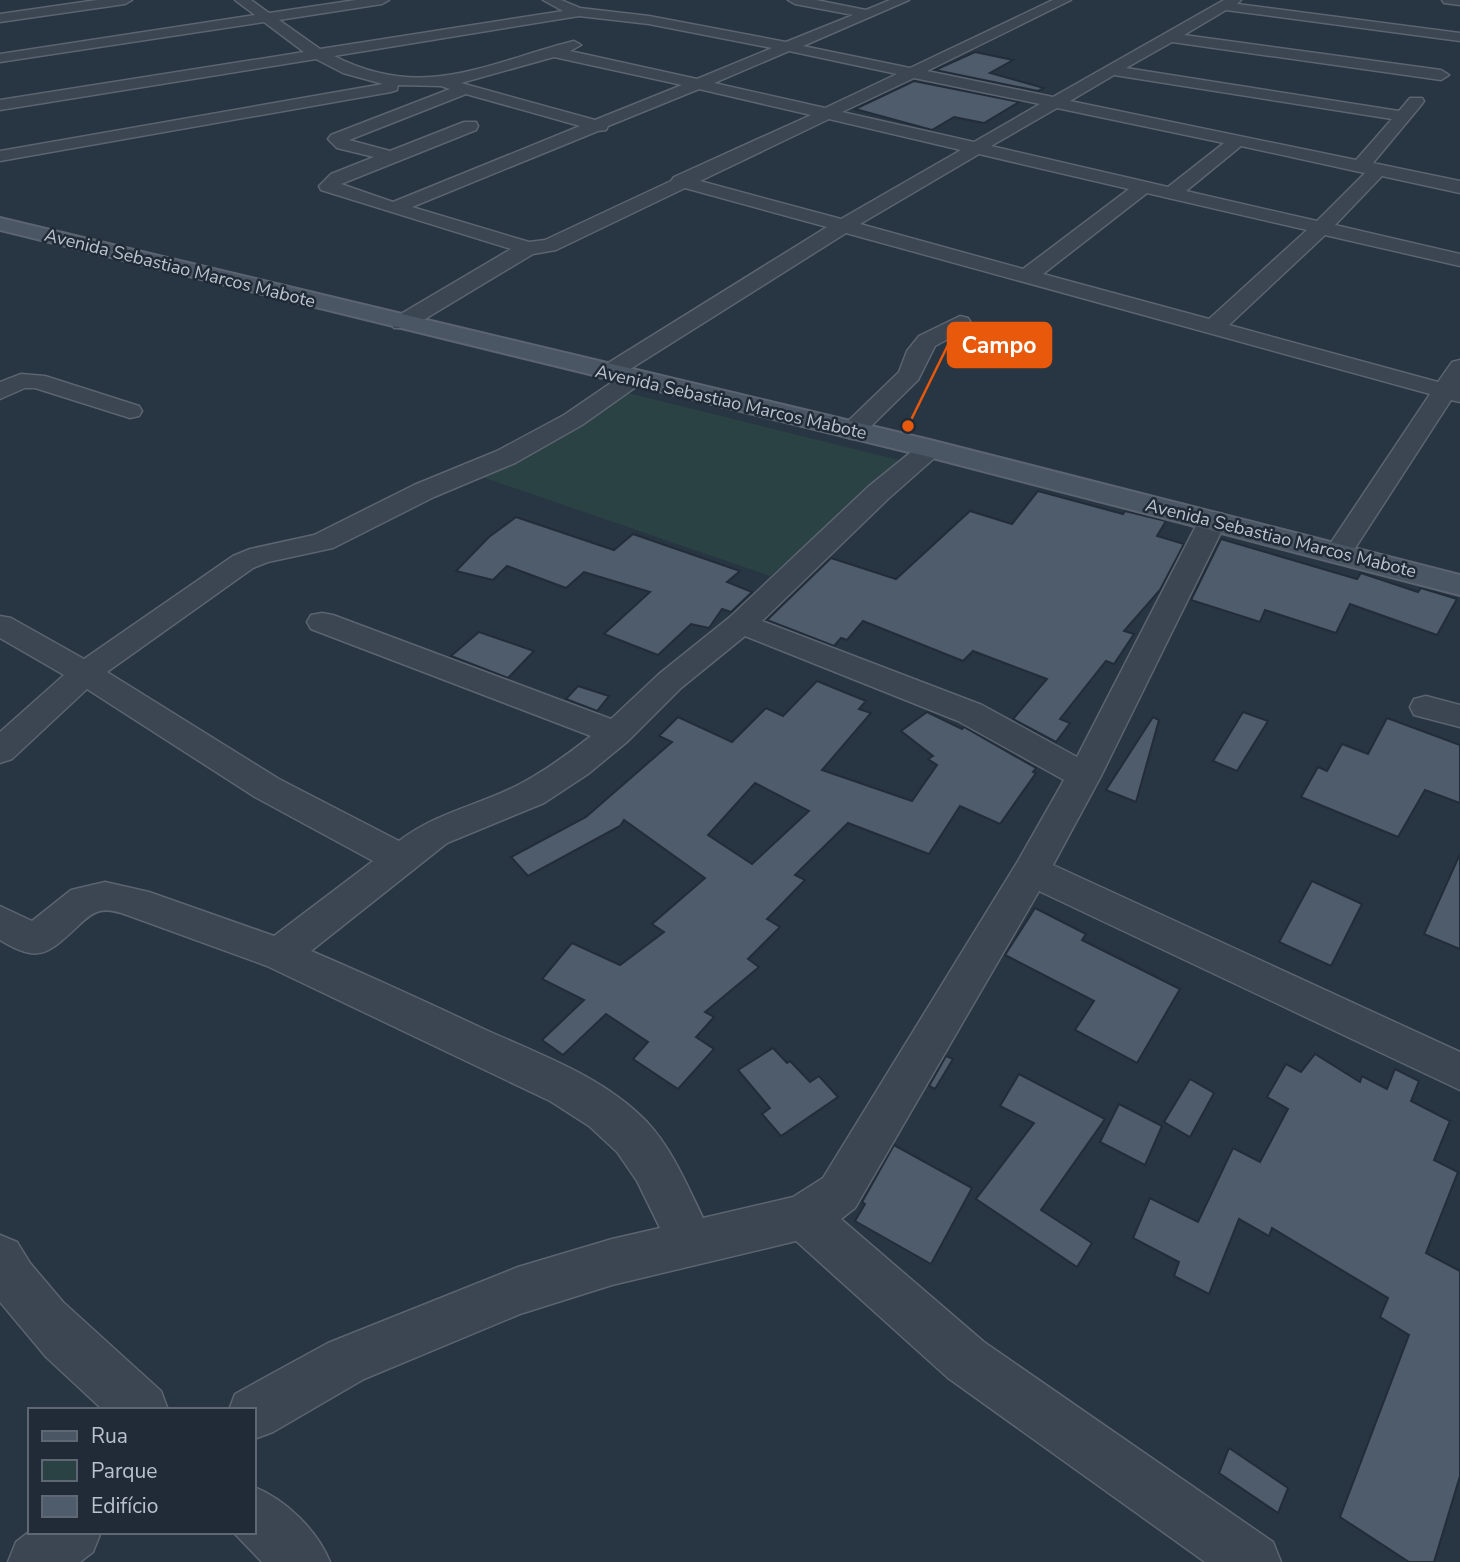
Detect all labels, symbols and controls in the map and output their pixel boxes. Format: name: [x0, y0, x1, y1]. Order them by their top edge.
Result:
street label: Avenida Sebastiao Marcos Mabote: [42, 223, 318, 313]
callout: Campo: [948, 323, 1051, 367]
text: Campo: [961, 330, 1037, 361]
street label: Avenida Sebastiao Marcos Mabote: [593, 359, 869, 445]
street label: Avenida Sebastiao Marcos Mabote: [1143, 493, 1419, 583]
legend: [28, 1408, 256, 1534]
text: Rua: [91, 1422, 128, 1450]
text: Parque: [91, 1457, 158, 1485]
text: Edifício: [91, 1492, 158, 1520]

